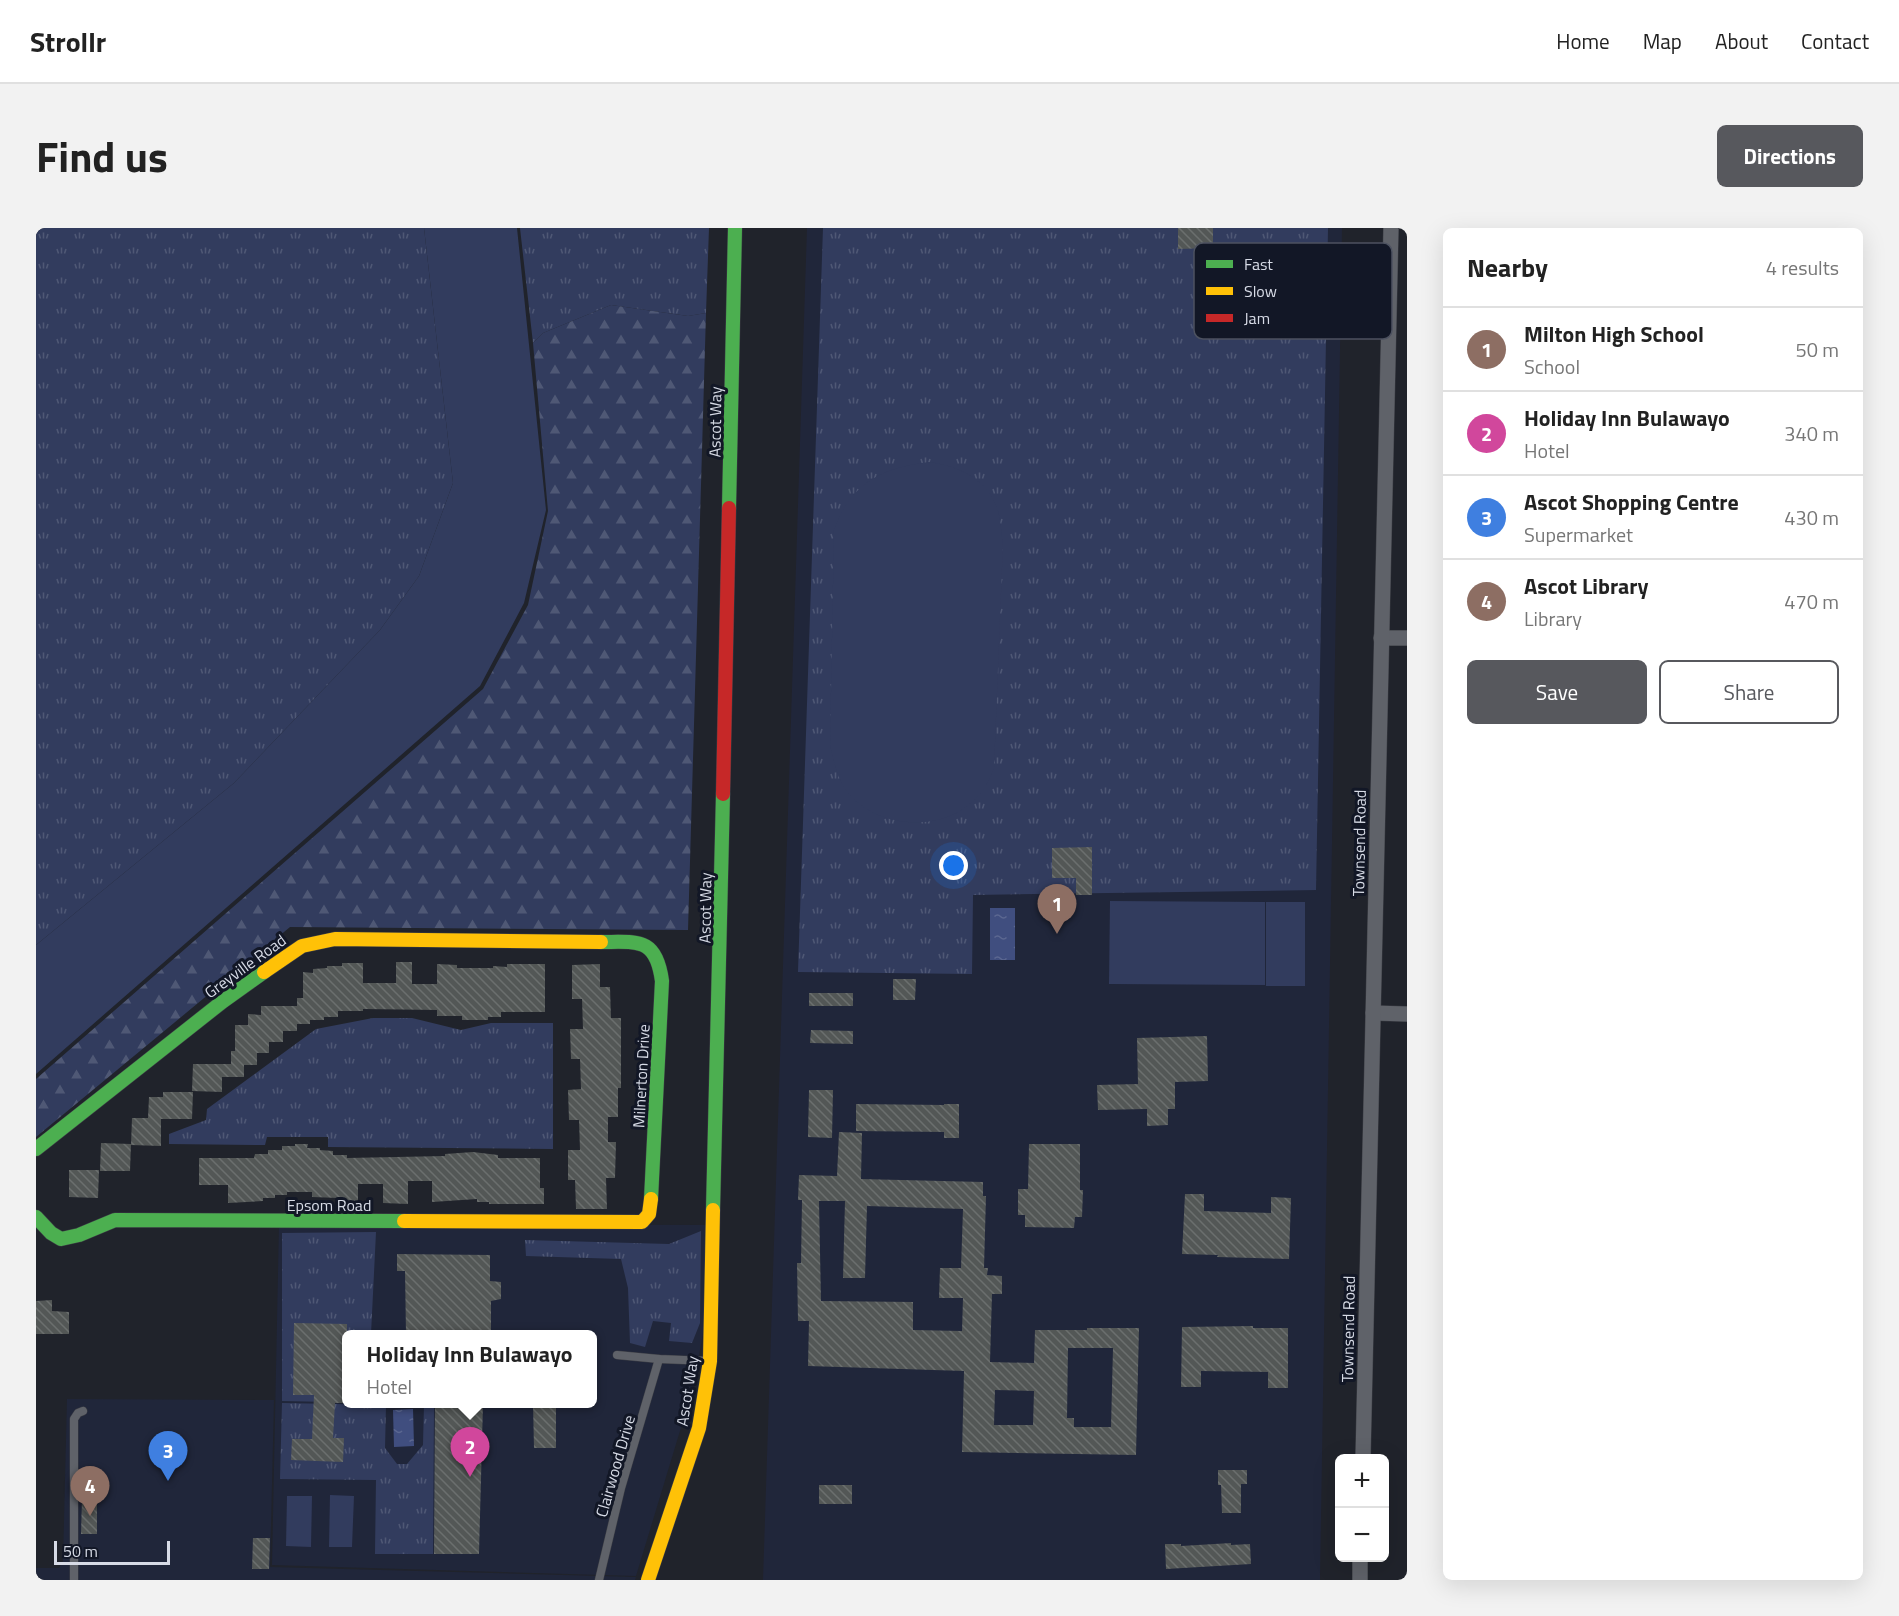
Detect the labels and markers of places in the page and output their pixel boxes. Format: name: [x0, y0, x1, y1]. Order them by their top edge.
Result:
pin: 1: [1038, 884, 1076, 934]
pin: 2: [450, 1428, 490, 1477]
pin: 3: [148, 1432, 188, 1481]
pin: 4: [70, 1466, 110, 1516]

